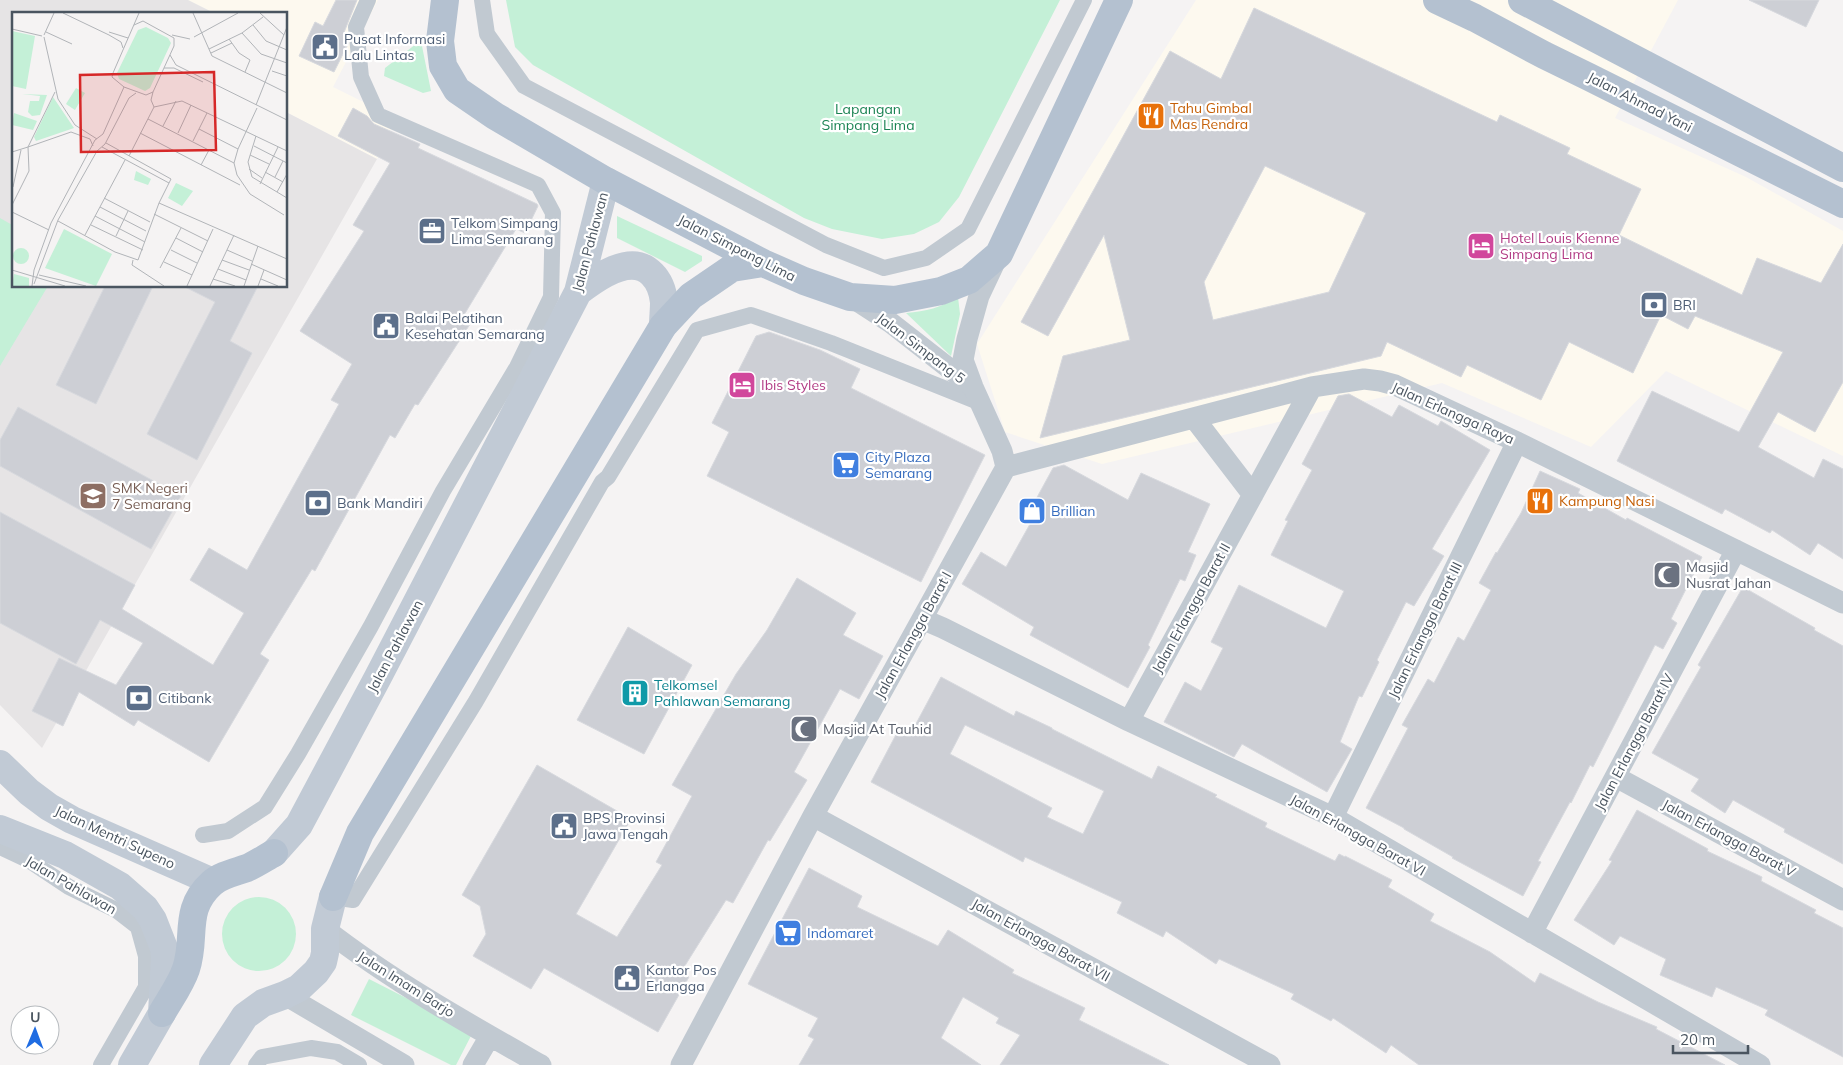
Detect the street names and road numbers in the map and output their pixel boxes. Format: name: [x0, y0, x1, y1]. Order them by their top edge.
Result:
street label: Jalan Ahmad Yani: [1585, 68, 1695, 136]
street label: Jalan Pahlawan: [568, 190, 612, 294]
street label: Jalan Simpang Lima: [675, 211, 799, 285]
street label: Jalan Simpang 5: [873, 309, 969, 387]
street label: Jalan Erlangga Raya: [1389, 378, 1517, 448]
street label: Jalan Erlangga Barat II: [1148, 540, 1234, 676]
street label: Jalan Erlangga Barat III: [1384, 559, 1466, 701]
street label: Jalan Erlangga Barat I: [871, 568, 955, 702]
street label: Jalan Pahlawan: [363, 597, 427, 695]
street label: Jalan Erlangga Barat IV: [1590, 670, 1678, 813]
street label: Jalan Erlangga Barat VI: [1287, 790, 1429, 880]
street label: Jalan Erlangga Barat V: [1659, 795, 1799, 881]
street label: Jalan Mentri Supeno: [52, 801, 178, 873]
street label: Jalan Pahlawan: [22, 852, 120, 918]
street label: Jalan Erlangga Barat VII: [969, 894, 1113, 986]
street label: Jalan Imam Barjo: [354, 947, 458, 1021]

